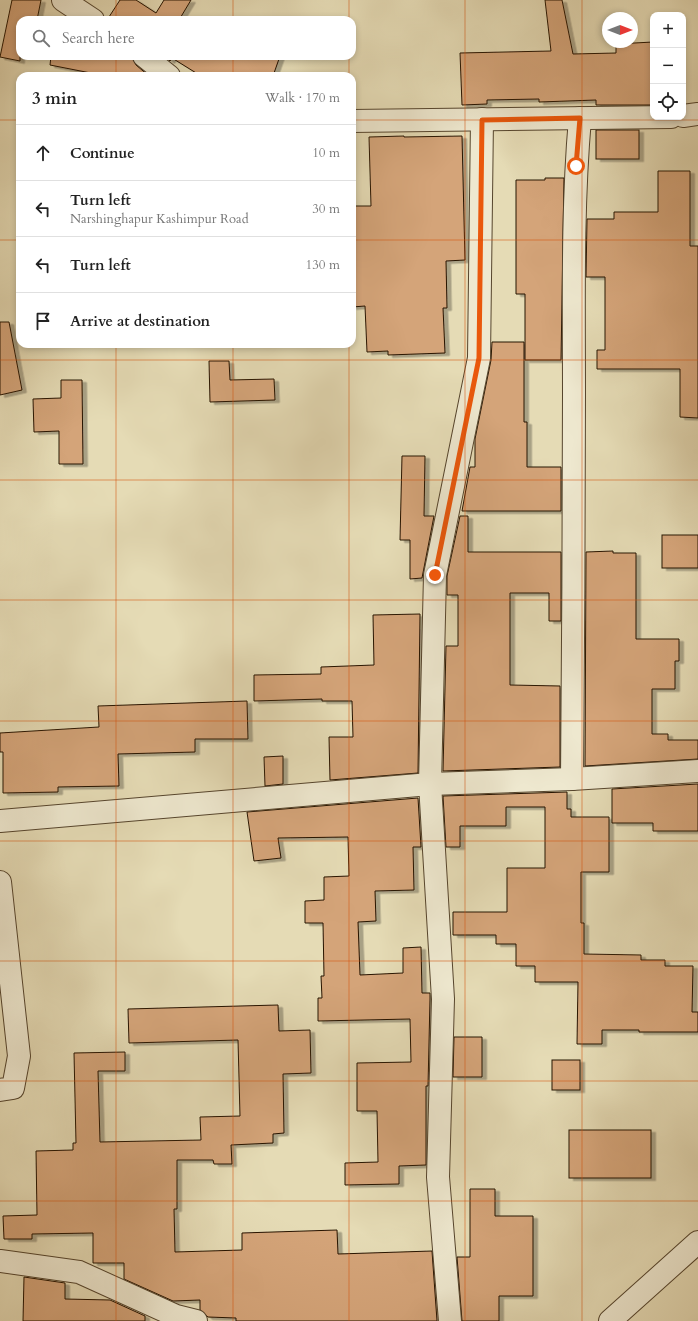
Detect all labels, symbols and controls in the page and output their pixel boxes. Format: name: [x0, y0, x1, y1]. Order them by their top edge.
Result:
north arrow: [602, 12, 638, 48]
map controls: [650, 12, 686, 120]
button: +: [650, 12, 686, 48]
search box: [16, 16, 356, 60]
icon: search: [30, 27, 52, 49]
text: Search here: [62, 28, 135, 48]
button: −: [650, 48, 686, 84]
button: locate: [650, 84, 686, 120]
text: 3 min: [32, 87, 77, 110]
text: Walk · 170 m: [265, 89, 340, 107]
icon: ahead: [32, 142, 54, 164]
text: Continue: [70, 143, 135, 163]
text: 10 m: [312, 144, 340, 162]
route start: [567, 157, 585, 175]
text: Turn left: [70, 190, 131, 210]
icon: left: [32, 198, 54, 220]
text: 30 m: [312, 200, 340, 218]
text: Narshinghapur Kashimpur Road: [70, 210, 249, 228]
icon: left: [32, 254, 54, 276]
text: Turn left: [70, 255, 131, 275]
text: 130 m: [306, 256, 340, 274]
icon: arrive: [32, 310, 54, 332]
text: Arrive at destination: [70, 311, 210, 331]
route end: [426, 566, 444, 584]

